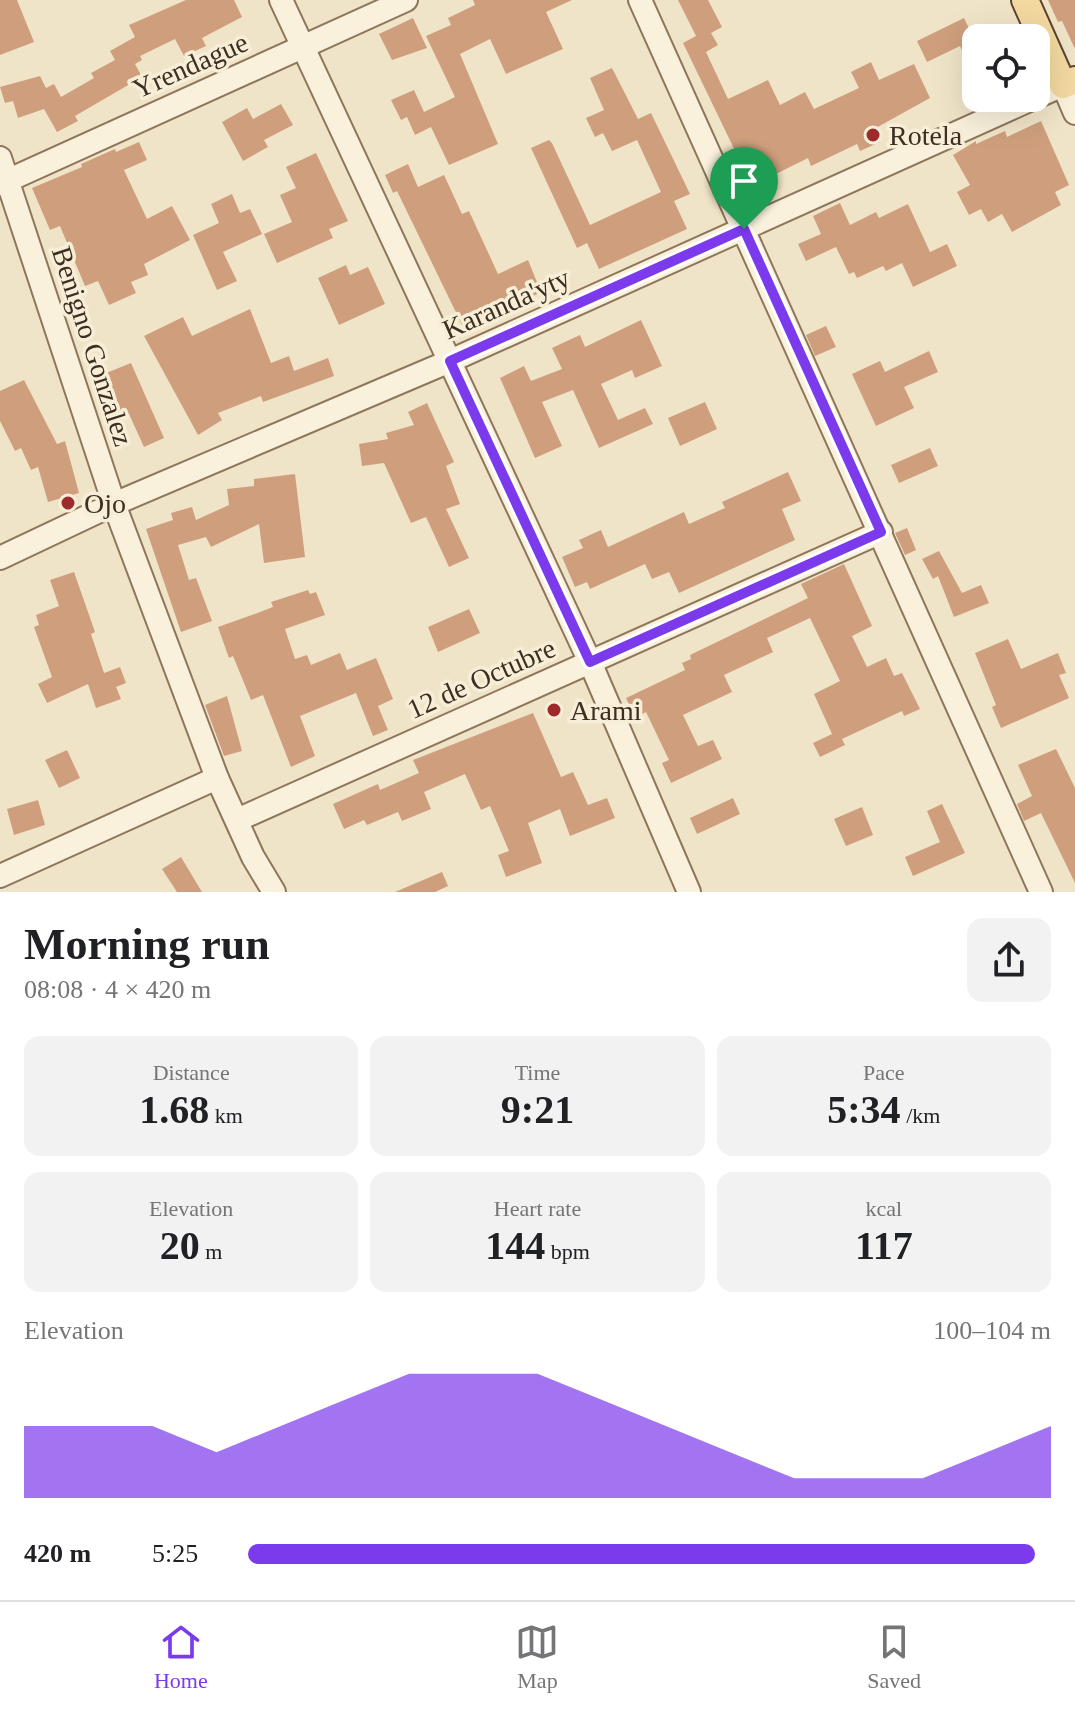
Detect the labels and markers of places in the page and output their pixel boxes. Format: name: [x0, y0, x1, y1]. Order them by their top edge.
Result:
place label: Rotela: [889, 120, 963, 151]
marker: Rotela: [864, 126, 882, 144]
pin: [710, 147, 778, 229]
place label: Ojo: [84, 488, 126, 519]
marker: Ojo: [59, 494, 77, 512]
place label: Arami: [570, 695, 642, 726]
marker: Arami: [545, 701, 563, 719]

